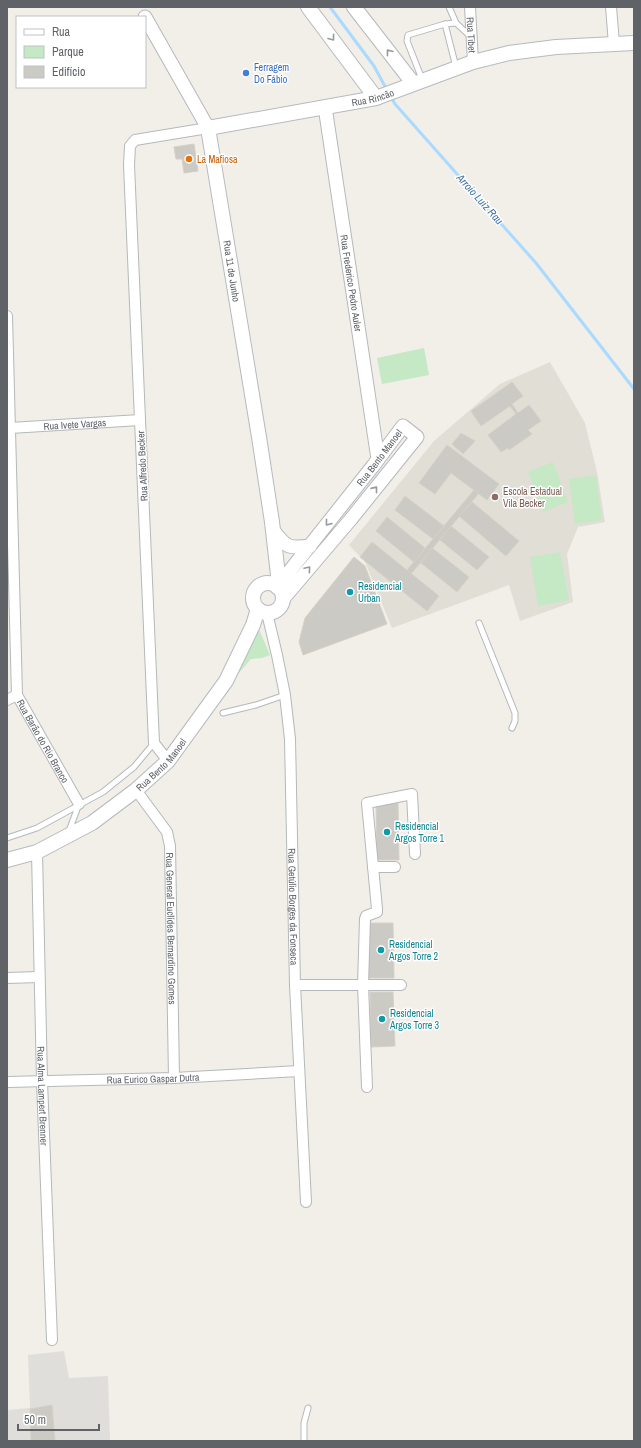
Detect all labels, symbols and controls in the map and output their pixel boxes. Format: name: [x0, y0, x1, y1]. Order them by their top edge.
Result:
legend: [16, 16, 146, 88]
street label: Rua Tibet: [464, 17, 479, 54]
text: Rua: [52, 24, 71, 40]
one-way arrow: [327, 34, 334, 41]
text: Parque: [52, 44, 84, 60]
one-way arrow: [387, 50, 394, 57]
place label: Ferragem Do Fábio: [254, 61, 289, 86]
text: Edifício: [52, 64, 85, 80]
marker: Ferragem Do Fábio: [241, 68, 251, 78]
street label: Rua Rincão: [350, 86, 396, 109]
place label: La Mafiosa: [197, 153, 238, 166]
marker: La Mafiosa: [184, 154, 194, 164]
water label: Arroio Luiz Rau: [453, 170, 506, 227]
street label: Rua Frederico Pedro Auler: [337, 234, 365, 333]
street label: Rua 11 de Junho: [220, 240, 243, 303]
street label: Rua Ivete Vargas: [43, 416, 107, 433]
street label: Rua Bento Manoel: [354, 427, 405, 489]
street label: Rua Alfredo Becker: [134, 430, 151, 502]
place label: Escola Estadual Vila Becker: [503, 485, 562, 510]
one-way arrow: [371, 486, 378, 493]
marker: Escola Estadual Vila Becker: [490, 492, 500, 502]
one-way arrow: [326, 518, 333, 525]
one-way arrow: [304, 567, 311, 574]
place label: Residencial Urban: [358, 580, 401, 605]
marker: Residencial Urban: [345, 587, 355, 597]
street label: Rua Barão do Rio Branco: [14, 697, 72, 786]
street label: Rua Bento Manoel: [133, 736, 189, 794]
place label: Residencial Argos Torre 1: [394, 820, 445, 845]
marker: Residencial Argos Torre 1: [382, 827, 392, 837]
street label: Rua Getúlio Borges da Fonseca: [285, 848, 301, 966]
street label: Rua General Euclídes Bernardino Gomes: [163, 852, 179, 1005]
place label: Residencial Argos Torre 2: [388, 938, 439, 963]
marker: Residencial Argos Torre 2: [376, 945, 386, 955]
place label: Residencial Argos Torre 3: [389, 1007, 440, 1032]
marker: Residencial Argos Torre 3: [377, 1014, 387, 1024]
street label: Rua Alma Lampert Brenner: [34, 1046, 51, 1146]
street label: Rua Eurico Gaspar Dutra: [107, 1071, 200, 1087]
scale bar: [18, 1406, 99, 1432]
text: 50 m: [24, 1412, 46, 1428]

